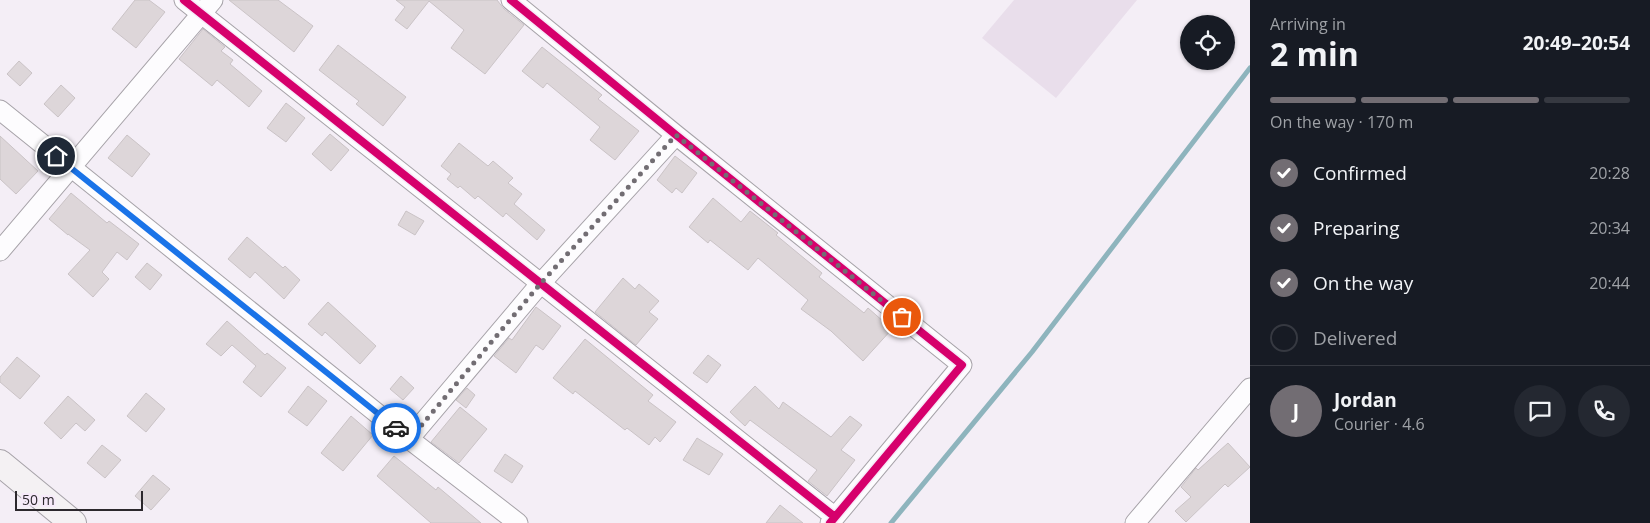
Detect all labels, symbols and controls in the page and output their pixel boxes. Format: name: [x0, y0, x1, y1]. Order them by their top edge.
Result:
text: Arriving in: [1270, 13, 1346, 35]
map controls: [1180, 15, 1235, 70]
button: locate: [1180, 15, 1235, 70]
text: 20:49–20:54: [1523, 30, 1630, 56]
text: 2 min: [1270, 32, 1359, 75]
text: On the way · 170 m: [1270, 111, 1413, 133]
pin: [35, 135, 77, 177]
icon: home: [42, 142, 70, 170]
icon: check: [1270, 159, 1298, 187]
text: Confirmed: [1313, 160, 1407, 186]
text: 20:28: [1589, 162, 1630, 184]
icon: check: [1270, 214, 1298, 242]
text: Preparing: [1313, 215, 1400, 241]
text: 20:34: [1589, 217, 1630, 239]
icon: check: [1270, 269, 1298, 297]
text: On the way: [1313, 270, 1413, 296]
text: 20:44: [1589, 272, 1630, 294]
pin: [881, 296, 923, 338]
icon: bag: [888, 303, 916, 331]
text: Delivered: [1313, 325, 1397, 351]
button: chat: [1514, 385, 1566, 437]
button: phone: [1578, 385, 1630, 437]
text: Jordan: [1334, 387, 1397, 413]
text: J: [1293, 398, 1299, 424]
courier: [371, 403, 421, 453]
text: Courier · 4.6: [1334, 413, 1425, 435]
icon: car: [382, 414, 410, 442]
scale bar: [15, 488, 142, 511]
text: 50 m: [22, 490, 55, 509]

